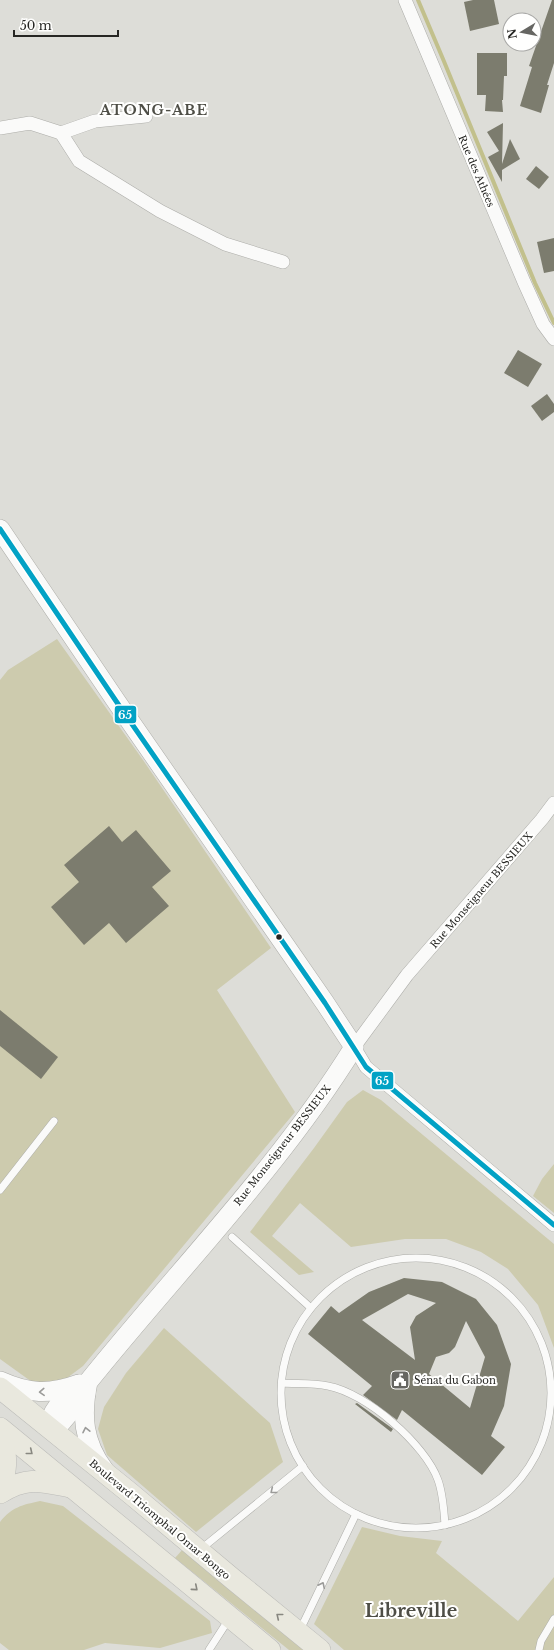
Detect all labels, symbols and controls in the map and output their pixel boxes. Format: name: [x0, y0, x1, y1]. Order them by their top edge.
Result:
scale bar: [14, 12, 118, 38]
north arrow: [502, 12, 542, 52]
text: 50 m: [20, 18, 52, 33]
text: N: [504, 27, 520, 40]
district label: ATONG-ABE: [99, 101, 208, 119]
street label: Rue des Athées: [456, 133, 498, 210]
line badge: 65: [114, 705, 137, 724]
text: 65: [118, 708, 132, 722]
street label: Rue Monseigneur BESSIEUX: [427, 829, 536, 951]
unlabelled marker: [274, 932, 284, 942]
line badge: 65: [371, 1071, 394, 1090]
text: 65: [375, 1074, 389, 1088]
street label: Rue Monseigneur BESSIEUX: [231, 1082, 334, 1208]
public building icon: Sénat du Gabon: [389, 1369, 411, 1391]
place label: Sénat du Gabon: [414, 1374, 496, 1387]
one-way arrow: [39, 1388, 45, 1396]
one-way arrow: [82, 1427, 90, 1434]
one-way arrow: [26, 1447, 33, 1454]
street label: Boulevard Triomphal Omar Bongo: [87, 1457, 233, 1583]
one-way arrow: [270, 1486, 277, 1493]
one-way arrow: [317, 1581, 325, 1589]
one-way arrow: [191, 1584, 198, 1591]
district label: Libreville: [365, 1600, 457, 1622]
one-way arrow: [277, 1614, 284, 1621]

